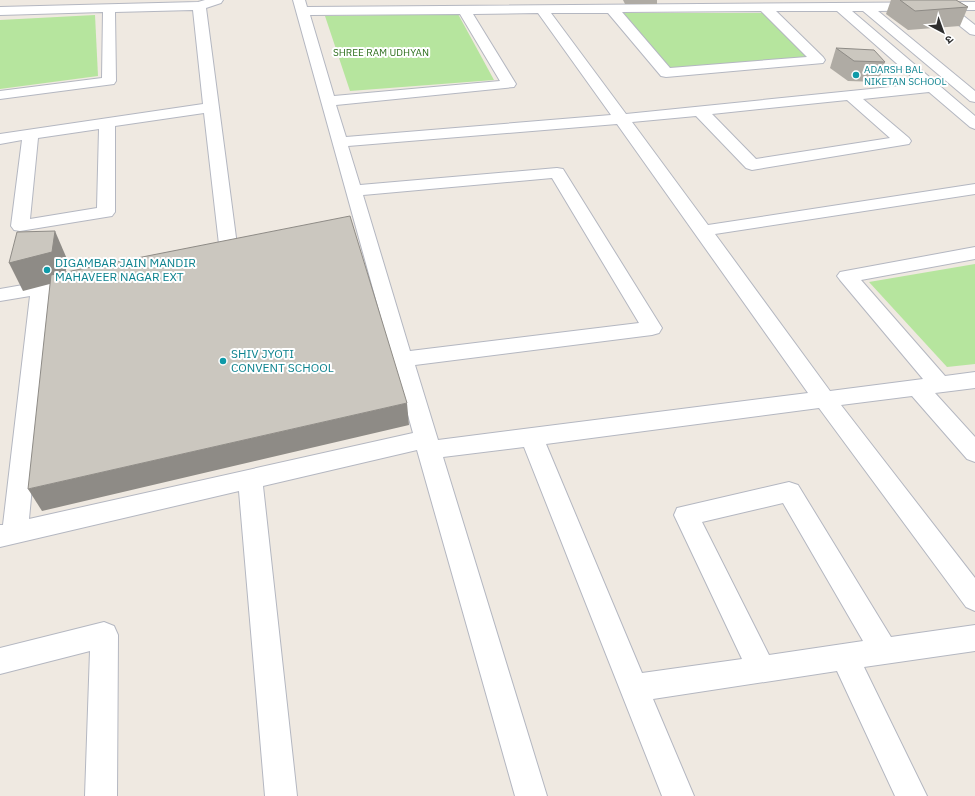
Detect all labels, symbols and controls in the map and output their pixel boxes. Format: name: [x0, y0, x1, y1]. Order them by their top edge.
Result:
north arrow: [923, 12, 963, 52]
text: उ: [942, 32, 957, 47]
park label: SHREE RAM UDHYAN: [333, 46, 429, 59]
place label: ADARSH BAL NIKETAN SCHOOL: [864, 63, 946, 88]
marker: ADARSH BAL NIKETAN SCHOOL: [851, 70, 861, 80]
place label: DIGAMBAR JAIN MANDIR MAHAVEER NAGAR EXT: [55, 255, 196, 284]
marker: DIGAMBAR JAIN MANDIR MAHAVEER NAGAR EXT: [42, 265, 52, 275]
place label: SHIV JYOTI CONVENT SCHOOL: [231, 346, 334, 375]
marker: SHIV JYOTI CONVENT SCHOOL: [218, 356, 228, 366]

